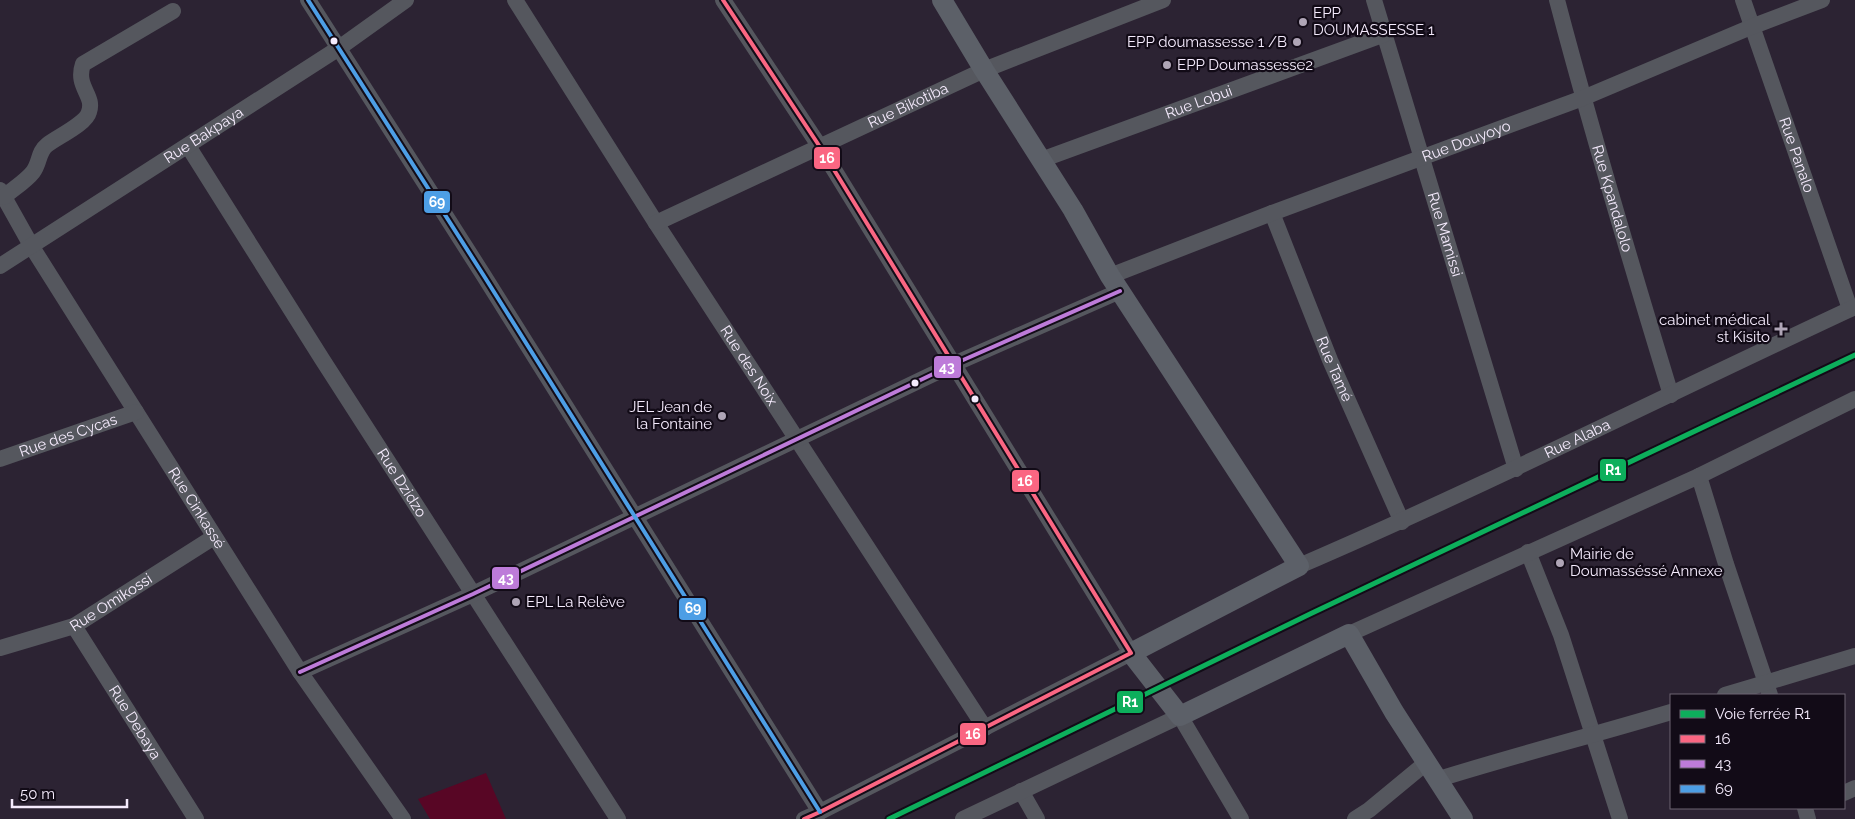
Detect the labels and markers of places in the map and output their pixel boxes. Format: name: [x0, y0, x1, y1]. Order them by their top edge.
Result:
place label: EPP DOUMASSESSE 1: [1313, 4, 1435, 39]
marker: EPP DOUMASSESSE 1: [1297, 16, 1309, 28]
place label: EPP doumassesse 1 /B: [1127, 33, 1287, 51]
unlabelled marker: [329, 36, 339, 46]
marker: EPP doumassesse 1 /B: [1291, 36, 1303, 48]
place label: EPP Doumassesse2: [1177, 56, 1313, 74]
marker: EPP Doumassesse2: [1161, 59, 1173, 71]
place label: cabinet médical st Kisito: [1659, 311, 1771, 346]
marker: cabinet médical st Kisito: [1774, 322, 1788, 336]
unlabelled marker: [910, 378, 920, 388]
unlabelled marker: [970, 394, 980, 404]
place label: JEL Jean de la Fontaine: [629, 398, 712, 433]
marker: JEL Jean de la Fontaine: [716, 410, 728, 422]
place label: Mairie de Doumasséssé Annexe: [1570, 545, 1723, 580]
marker: Mairie de Doumasséssé Annexe: [1554, 557, 1566, 569]
place label: EPL La Relève: [526, 593, 625, 611]
marker: EPL La Relève: [510, 596, 522, 608]

